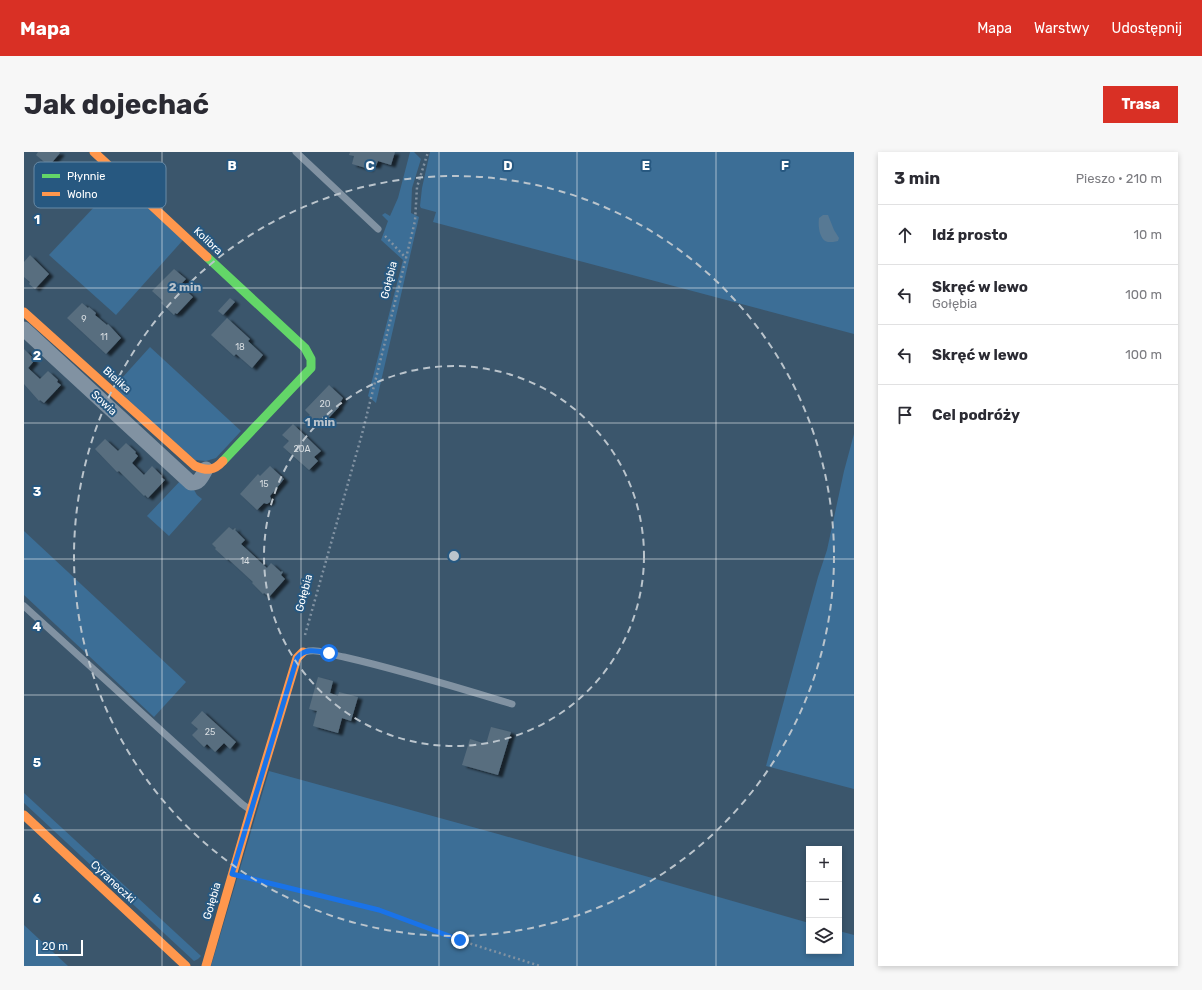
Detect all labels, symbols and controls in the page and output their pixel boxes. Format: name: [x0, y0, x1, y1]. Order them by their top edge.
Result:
text: Mapa: [20, 17, 70, 40]
text: Mapa: [977, 20, 1012, 37]
text: Warstwy: [1034, 20, 1090, 37]
text: Udostępnij: [1112, 20, 1182, 37]
button: Trasa: [1103, 86, 1178, 123]
text: Jak dojechać: [24, 88, 209, 121]
text: B: [227, 158, 237, 173]
text: C: [365, 158, 375, 173]
text: D: [503, 158, 513, 173]
text: E: [642, 158, 650, 173]
text: F: [781, 158, 789, 173]
legend: [34, 162, 166, 208]
text: 3 min: [894, 168, 940, 188]
text: Płynnie: [67, 170, 105, 183]
text: Pieszo · 210 m: [1076, 171, 1162, 186]
text: Wolno: [67, 188, 98, 201]
text: 1: [34, 212, 40, 227]
street label: Kolibra: [191, 224, 225, 258]
icon: ahead: [894, 224, 916, 246]
text: Idź prosto: [932, 226, 1008, 244]
text: 10 m: [1133, 227, 1162, 242]
street label: Gołębia: [378, 260, 400, 300]
text: Skręć w lewo: [932, 278, 1028, 296]
text: 2 min: [169, 280, 202, 294]
icon: left: [894, 284, 916, 306]
text: 100 m: [1125, 287, 1162, 302]
text: Gołębia: [932, 296, 977, 311]
house number: 9: [81, 314, 87, 324]
house number: 11: [100, 332, 108, 342]
house number: 18: [235, 342, 245, 352]
icon: left: [894, 344, 916, 366]
text: Skręć w lewo: [932, 346, 1028, 364]
text: 100 m: [1125, 347, 1162, 362]
text: 2: [33, 348, 41, 363]
street label: Bielika: [100, 364, 134, 396]
street label: Sowia: [88, 388, 120, 418]
house number: 20: [320, 399, 331, 409]
icon: arrive: [894, 404, 916, 426]
text: Cel podróży: [932, 406, 1020, 424]
text: 1 min: [305, 415, 336, 429]
house number: 20A: [293, 444, 311, 454]
house number: 15: [259, 479, 269, 489]
text: 3: [33, 484, 42, 499]
centre of rings: [447, 549, 461, 563]
house number: 14: [240, 556, 250, 566]
street label: Gołębia: [293, 573, 315, 613]
text: 4: [33, 619, 42, 634]
route start: [320, 644, 338, 662]
house number: 25: [205, 727, 215, 737]
text: 5: [33, 755, 41, 770]
map controls: [806, 846, 842, 954]
button: +: [806, 846, 842, 882]
street label: Cyraneczki: [88, 858, 138, 906]
street label: Gołębia: [200, 881, 224, 921]
button: −: [806, 882, 842, 918]
text: 6: [33, 891, 42, 906]
button: layers: [806, 918, 842, 954]
route end: [451, 931, 469, 949]
scale bar: [36, 938, 83, 957]
text: 20 m: [42, 940, 68, 953]

